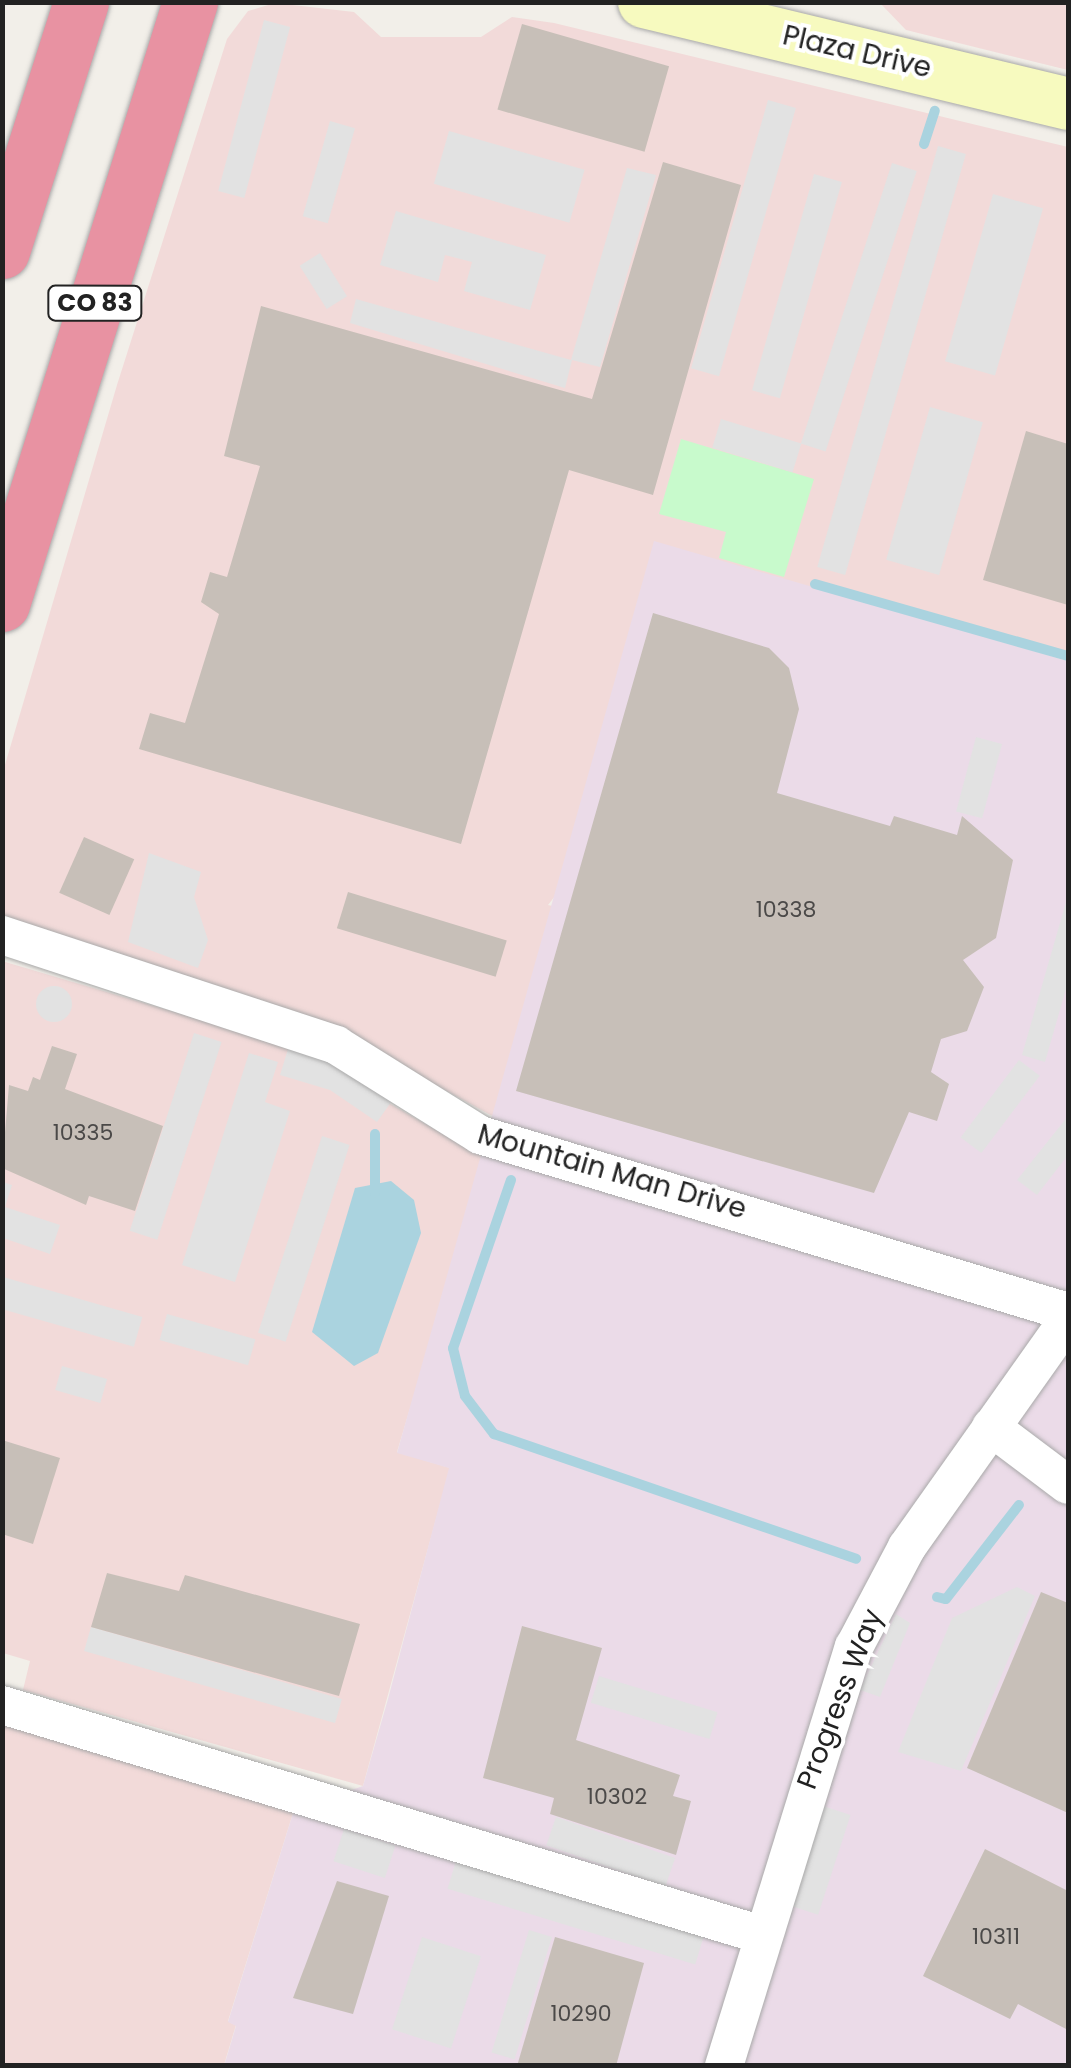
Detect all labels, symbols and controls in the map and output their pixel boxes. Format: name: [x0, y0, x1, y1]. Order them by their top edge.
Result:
street label: Plaza Drive: [779, 19, 935, 85]
road number: CO 83: [45, 283, 145, 323]
house number: 10338: [756, 897, 816, 923]
street label: Mountain Man Drive: [474, 1118, 750, 1226]
house number: 10335: [53, 1120, 113, 1146]
street label: Progress Way: [790, 1604, 890, 1794]
house number: 10302: [587, 1784, 647, 1810]
house number: 10311: [972, 1924, 1020, 1950]
house number: 10290: [550, 2001, 612, 2027]

